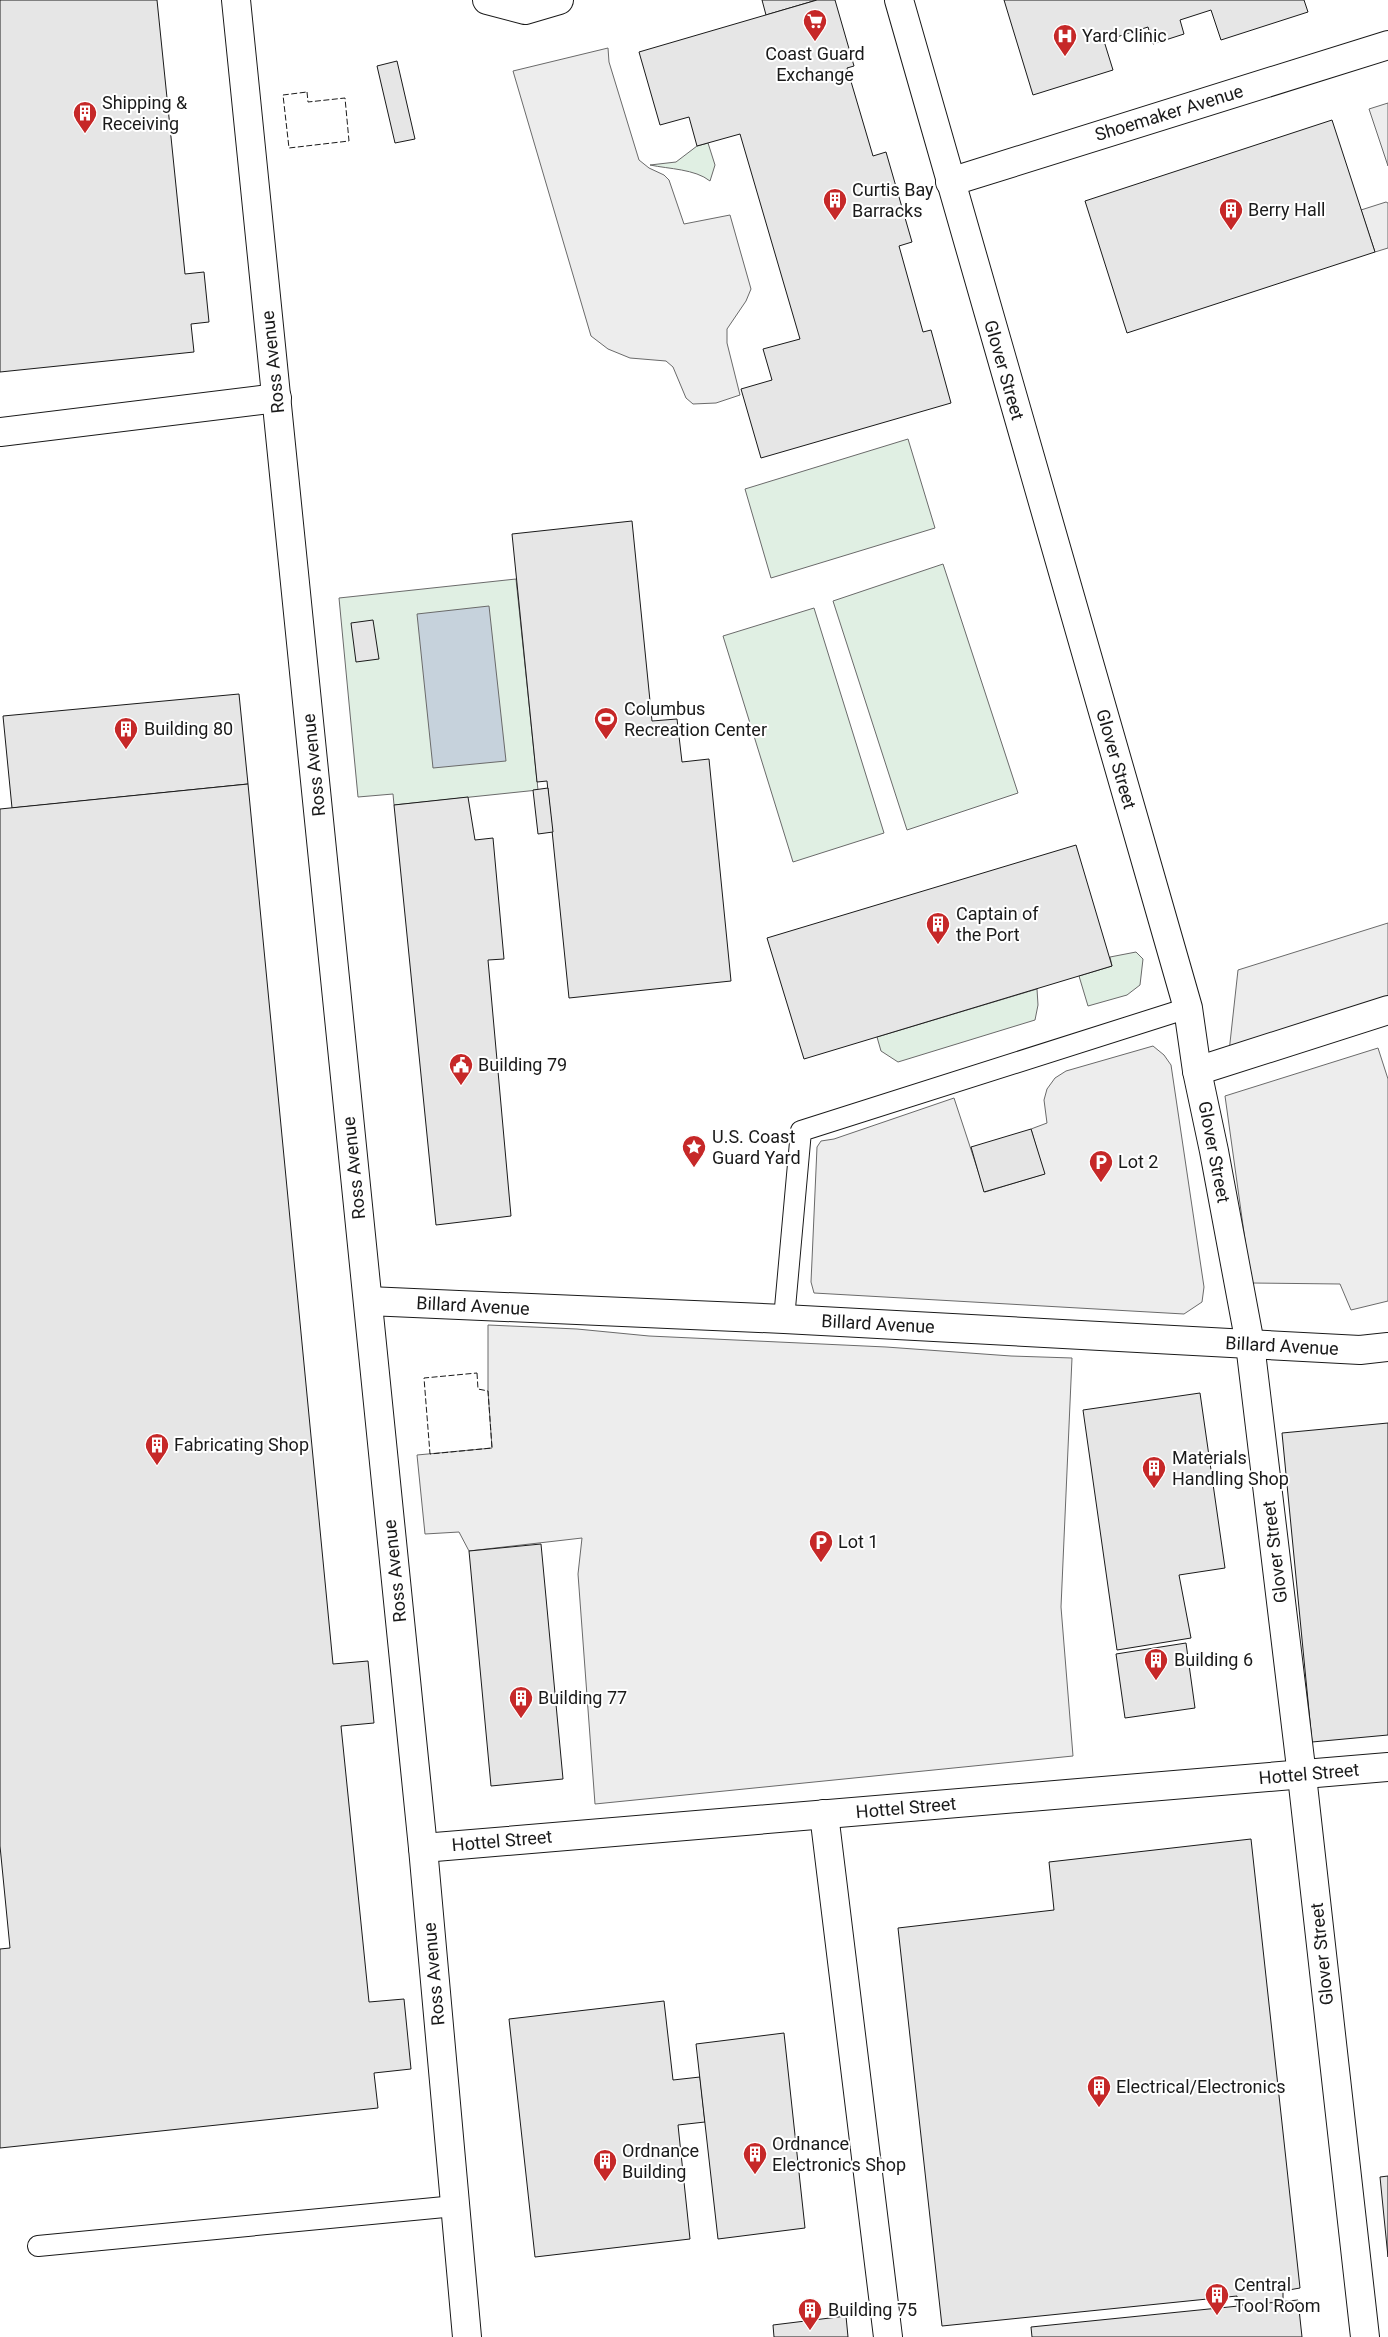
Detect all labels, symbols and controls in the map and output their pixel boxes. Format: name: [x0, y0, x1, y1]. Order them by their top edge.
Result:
supermarket icon: Coast Guard Exchange: [802, 8, 828, 42]
hospital icon: Yard Clinic: [1052, 23, 1078, 57]
place label: Yard Clinic: [1082, 25, 1167, 46]
place label: Coast Guard Exchange: [765, 43, 865, 85]
street label: Shoemaker Avenue: [1092, 80, 1246, 145]
place label: Shipping & Receiving: [102, 92, 188, 134]
building icon: Shipping & Receiving: [72, 100, 98, 134]
place label: Curtis Bay Barracks: [852, 179, 934, 221]
building icon: Curtis Bay Barracks: [822, 187, 848, 221]
building icon: Berry Hall: [1218, 197, 1244, 231]
place label: Berry Hall: [1248, 199, 1325, 220]
street label: Ross Avenue: [257, 310, 288, 414]
street label: Glover Street: [980, 317, 1029, 422]
place label: Columbus Recreation Center: [624, 698, 767, 740]
sports icon: Columbus Recreation Center: [593, 706, 619, 740]
street label: Glover Street: [1092, 706, 1141, 811]
street label: Ross Avenue: [298, 713, 329, 817]
building icon: Building 80: [113, 716, 139, 750]
place label: Building 80: [144, 718, 233, 739]
place label: Captain of the Port: [956, 903, 1039, 945]
building icon: Captain of the Port: [925, 911, 951, 945]
public building icon: Building 79: [448, 1052, 474, 1086]
place label: Building 79: [478, 1054, 567, 1075]
street label: Glover Street: [1194, 1099, 1235, 1205]
street label: Ross Avenue: [338, 1116, 369, 1220]
place label: U.S. Coast Guard Yard: [712, 1126, 801, 1168]
place icon: U.S. Coast Guard Yard: [681, 1134, 707, 1168]
parking icon: Lot 2: [1088, 1149, 1114, 1183]
place label: Lot 2: [1118, 1151, 1158, 1172]
street label: Billard Avenue: [416, 1292, 530, 1319]
street label: Billard Avenue: [821, 1310, 935, 1337]
street label: Billard Avenue: [1225, 1332, 1339, 1359]
building icon: Fabricating Shop: [144, 1432, 170, 1466]
place label: Fabricating Shop: [174, 1434, 309, 1455]
place label: Materials Handling Shop: [1172, 1447, 1289, 1489]
building icon: Materials Handling Shop: [1141, 1455, 1167, 1489]
street label: Glover Street: [1258, 1500, 1291, 1604]
street label: Ross Avenue: [379, 1519, 410, 1623]
parking icon: Lot 1: [808, 1529, 834, 1563]
place label: Lot 1: [838, 1531, 878, 1552]
building icon: Building 6: [1143, 1647, 1169, 1681]
place label: Building 6: [1174, 1649, 1253, 1670]
building icon: Building 77: [508, 1685, 534, 1719]
place label: Building 77: [538, 1687, 627, 1708]
street label: Hottel Street: [1258, 1759, 1360, 1788]
street label: Hottel Street: [855, 1793, 957, 1822]
street label: Hottel Street: [451, 1826, 553, 1855]
street label: Glover Street: [1306, 1902, 1337, 2006]
street label: Ross Avenue: [419, 1922, 448, 2026]
building icon: Electrical/Electronics: [1086, 2074, 1112, 2108]
place label: Electrical/Electronics: [1116, 2076, 1286, 2097]
place label: Ordnance Electronics Shop: [772, 2133, 906, 2175]
place label: Ordnance Building: [622, 2140, 699, 2182]
building icon: Ordnance Electronics Shop: [742, 2141, 768, 2175]
building icon: Ordnance Building: [592, 2148, 618, 2182]
place label: Central Tool Room: [1234, 2274, 1321, 2316]
building icon: Central Tool Room: [1204, 2282, 1230, 2316]
building icon: Building 75: [797, 2297, 823, 2331]
place label: Building 75: [828, 2299, 917, 2320]

